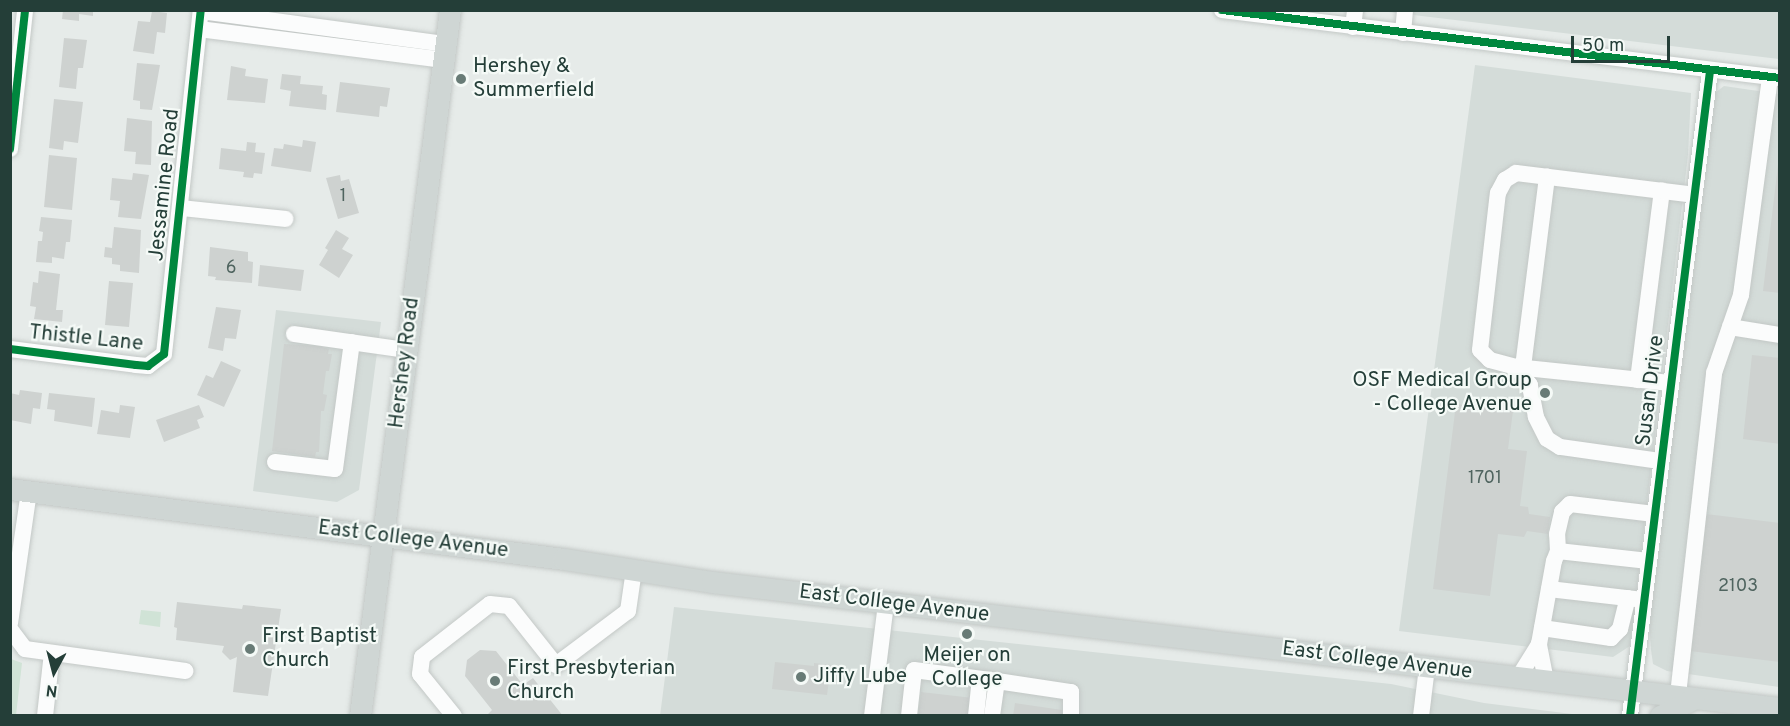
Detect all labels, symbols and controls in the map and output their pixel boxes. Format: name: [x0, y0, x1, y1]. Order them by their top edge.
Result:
scale bar: [1574, 24, 1673, 62]
text: 50 m: [1582, 35, 1624, 58]
place label: Hershey & Summerfield: [473, 54, 594, 104]
marker: Hershey & Summerfield: [454, 72, 468, 86]
street label: Jessamine Road: [144, 107, 186, 263]
house number: 1: [340, 186, 346, 208]
house number: 6: [226, 258, 236, 280]
street label: Hershey Road: [384, 296, 426, 430]
street label: Thistle Lane: [28, 320, 144, 358]
street label: Susan Drive: [1632, 334, 1670, 448]
place label: OSF Medical Group - College Avenue: [1352, 368, 1532, 418]
marker: OSF Medical Group - College Avenue: [1536, 384, 1554, 402]
house number: 1701: [1468, 468, 1502, 490]
street label: East College Avenue: [316, 516, 510, 564]
house number: 2103: [1718, 576, 1758, 598]
street label: East College Avenue: [797, 580, 991, 628]
place label: First Baptist Church: [262, 624, 377, 674]
marker: Meijer on College: [960, 627, 974, 641]
street label: East College Avenue: [1280, 637, 1474, 685]
north arrow: [24, 642, 84, 702]
marker: First Baptist Church: [243, 642, 257, 656]
place label: Meijer on College: [923, 643, 1011, 693]
place label: First Presbyterian Church: [507, 656, 675, 706]
place label: Jiffy Lube: [813, 664, 907, 690]
marker: Jiffy Lube: [794, 670, 808, 684]
marker: First Presbyterian Church: [488, 674, 502, 688]
text: N: [45, 679, 59, 700]

